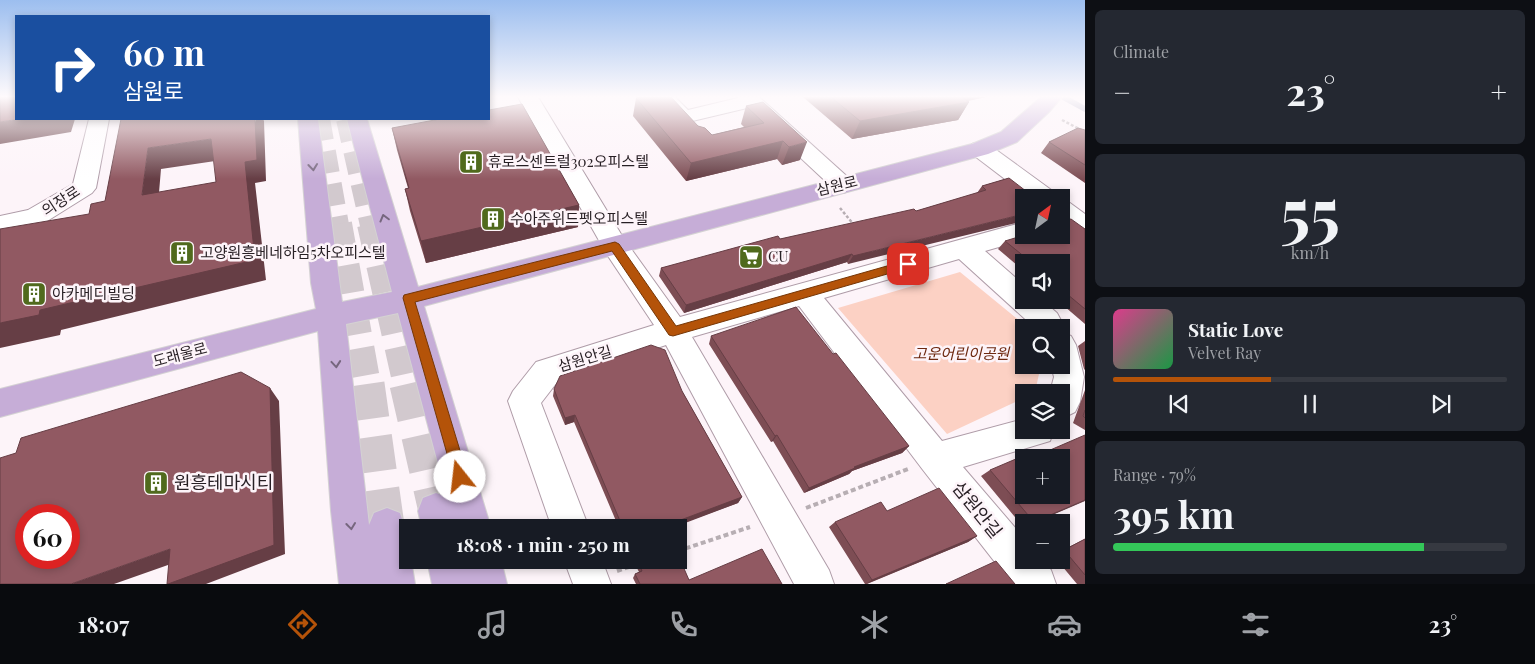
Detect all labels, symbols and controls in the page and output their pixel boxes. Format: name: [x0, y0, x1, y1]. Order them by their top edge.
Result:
text: 60 m: [123, 28, 205, 75]
icon: right: [40, 35, 105, 100]
text: Climate: [1113, 41, 1169, 62]
text: 23°: [1286, 65, 1335, 116]
text: −: [1113, 73, 1131, 110]
text: +: [1491, 73, 1507, 110]
text: 삼원로: [123, 75, 184, 105]
building icon: 휴로스센트럴302오피스텔: [458, 149, 484, 175]
place label: 휴로스센트럴302오피스텔: [488, 151, 649, 171]
one-way arrow: [307, 164, 318, 172]
text: 55: [1280, 166, 1340, 252]
street label: 삼원로: [814, 170, 859, 200]
street label: 의장로: [38, 180, 83, 220]
north arrow: [1015, 189, 1070, 244]
map controls: [1015, 189, 1070, 569]
building icon: 수아주위드펫오피스텔: [480, 206, 506, 232]
place label: 수아주위드펫오피스텔: [510, 208, 648, 228]
one-way arrow: [380, 215, 390, 223]
building icon: 고양원흥베네하임5차오피스텔: [169, 240, 195, 266]
place label: 고양원흥베네하임5차오피스텔: [200, 242, 386, 262]
text: km/h: [1291, 242, 1329, 263]
pin: [887, 243, 929, 285]
supermarket icon: CU: [738, 244, 764, 270]
place label: CU: [768, 246, 789, 266]
icon: arrive: [894, 250, 922, 278]
button: sound: [1015, 254, 1070, 309]
building icon: 아카메디빌딩: [21, 281, 47, 307]
place label: 아카메디빌딩: [52, 283, 135, 303]
text: Static Love: [1188, 316, 1283, 342]
button: search: [1015, 319, 1070, 374]
street label: 도래울로: [150, 337, 209, 371]
street label: 삼원안길: [555, 340, 614, 376]
text: Velvet Ray: [1188, 342, 1261, 363]
park label: 고운어린이공원: [913, 343, 1010, 363]
one-way arrow: [330, 360, 341, 368]
button: layers: [1015, 384, 1070, 439]
icon: previous: [1165, 390, 1193, 418]
icon: pause: [1296, 390, 1324, 418]
icon: next: [1427, 390, 1455, 418]
button: +: [1015, 449, 1070, 504]
position arrow: [433, 450, 485, 502]
text: Range · 79%: [1113, 464, 1196, 485]
building icon: 원흥테마시티: [143, 470, 169, 496]
place label: 원흥테마시티: [174, 470, 273, 494]
street label: 삼원안길: [948, 476, 1008, 543]
text: 395 km: [1113, 488, 1234, 539]
speed limit sign: 60: [15, 504, 80, 569]
button: −: [1015, 514, 1070, 569]
one-way arrow: [345, 522, 356, 530]
text: 18:08 · 1 min · 250 m: [456, 531, 630, 557]
icon: directions: [285, 607, 320, 642]
icon: music: [475, 607, 510, 642]
icon: phone: [666, 607, 701, 642]
icon: climate: [857, 607, 892, 642]
icon: car: [1047, 607, 1082, 642]
icon: filters: [1238, 607, 1273, 642]
text: 18:07: [78, 609, 129, 639]
text: 23°: [1429, 609, 1457, 639]

